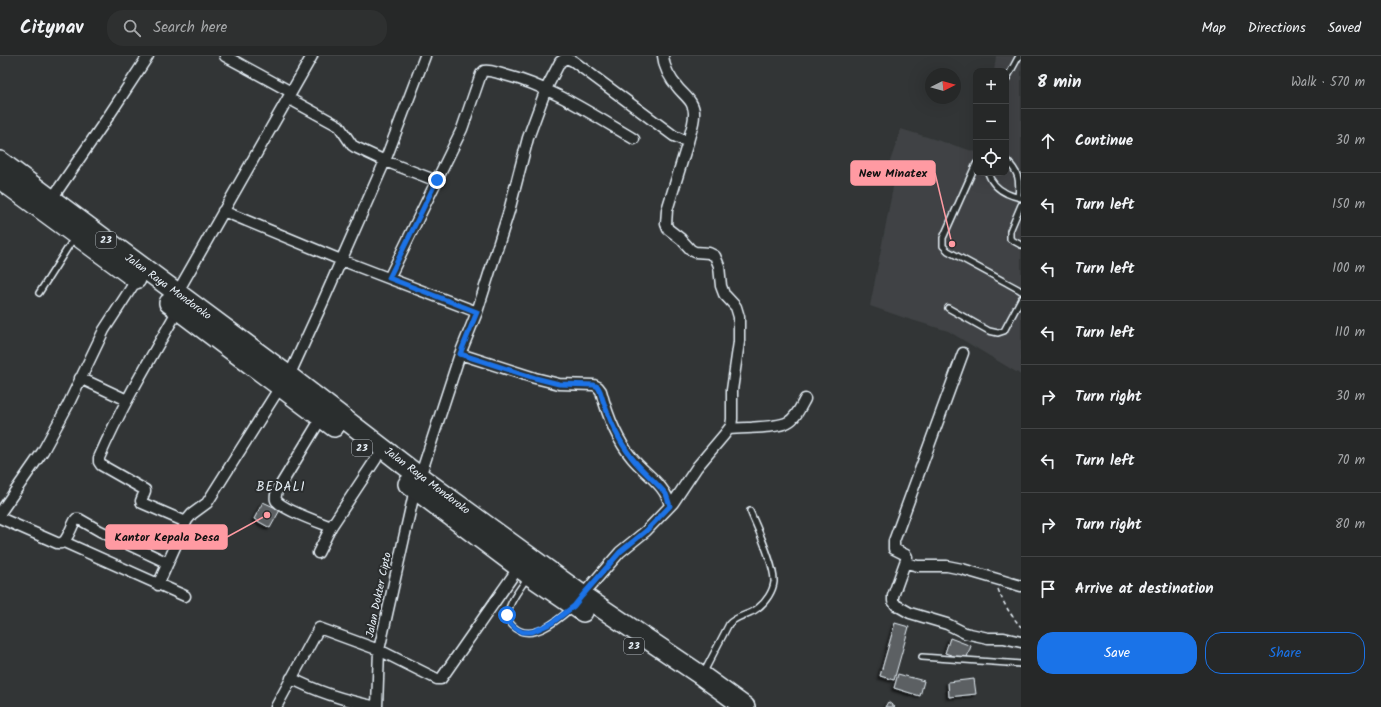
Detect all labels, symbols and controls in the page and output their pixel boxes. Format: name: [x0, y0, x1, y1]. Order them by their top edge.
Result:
search box: [107, 10, 387, 46]
text: Citynav: [20, 13, 83, 43]
text: Search here: [153, 16, 227, 40]
icon: search: [121, 17, 143, 39]
text: Map: [1201, 17, 1226, 39]
text: Directions: [1248, 17, 1306, 39]
text: Saved: [1328, 17, 1361, 39]
north arrow: [925, 68, 961, 104]
map controls: [973, 68, 1009, 176]
button: +: [973, 68, 1009, 104]
text: 8 min: [1037, 69, 1081, 96]
text: Walk · 570 m: [1291, 72, 1365, 93]
button: −: [973, 104, 1009, 140]
text: Continue: [1075, 129, 1133, 153]
icon: ahead: [1037, 130, 1059, 152]
text: 30 m: [1336, 130, 1365, 151]
button: locate: [973, 140, 1009, 176]
callout: New Minatex: [851, 161, 935, 185]
text: New Minatex: [859, 164, 928, 183]
route end: [428, 171, 446, 189]
text: Turn left: [1075, 193, 1135, 217]
icon: left: [1037, 194, 1059, 216]
text: 150 m: [1332, 194, 1365, 215]
road number: 23: [96, 232, 116, 248]
street label: Jalan Raya Mondoroko: [121, 249, 215, 325]
text: Turn left: [1075, 257, 1135, 281]
icon: left: [1037, 258, 1059, 280]
text: 100 m: [1332, 258, 1365, 279]
text: Turn left: [1075, 321, 1135, 345]
icon: left: [1037, 322, 1059, 344]
text: 110 m: [1335, 322, 1365, 343]
text: Turn right: [1075, 385, 1142, 409]
icon: right: [1037, 386, 1059, 408]
text: 30 m: [1336, 386, 1365, 407]
road number: 23: [352, 440, 372, 456]
street label: Jalan Raya Mondoroko: [380, 443, 474, 519]
text: Turn left: [1075, 449, 1135, 473]
icon: left: [1037, 450, 1059, 472]
text: 70 m: [1337, 450, 1365, 471]
district label: BEDALI: [256, 477, 306, 498]
text: Turn right: [1075, 513, 1142, 537]
icon: right: [1037, 514, 1059, 536]
text: 80 m: [1335, 514, 1365, 535]
callout: Kantor Kepala Desa: [106, 525, 227, 549]
text: Kantor Kepala Desa: [114, 528, 220, 547]
street label: Jalan Dokter Cipto: [361, 551, 397, 639]
text: Arrive at destination: [1075, 577, 1214, 601]
icon: arrive: [1037, 578, 1059, 600]
route start: [498, 606, 516, 624]
button: Save: [1037, 632, 1197, 674]
button: Share: [1205, 632, 1365, 674]
road number: 23: [624, 638, 644, 654]

